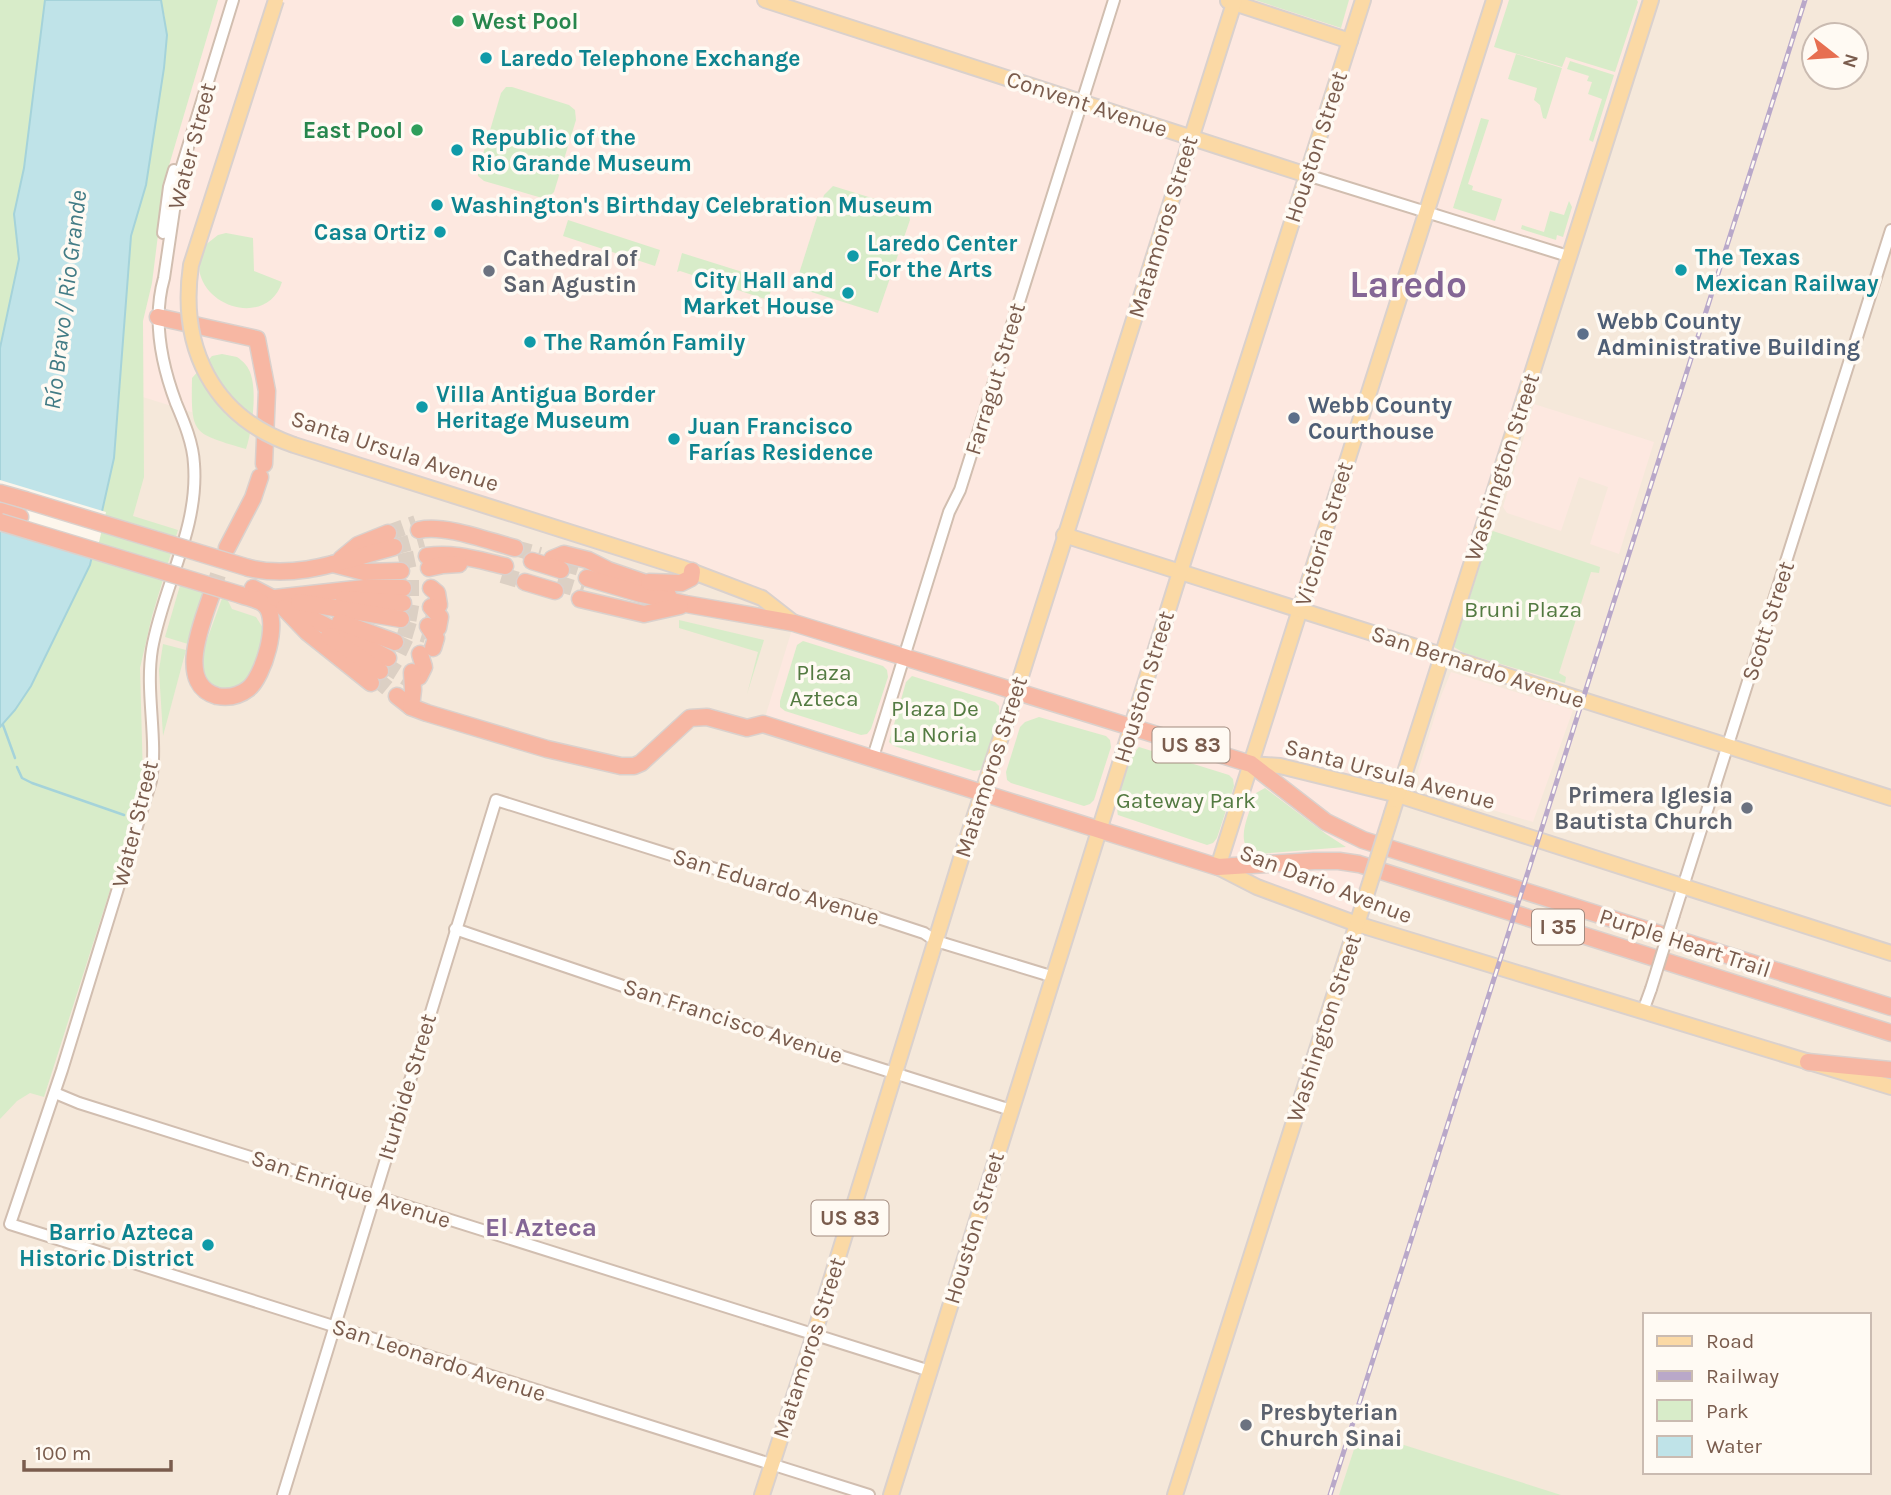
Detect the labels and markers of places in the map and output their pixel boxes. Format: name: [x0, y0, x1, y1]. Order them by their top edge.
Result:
place label: West Pool: [472, 8, 578, 35]
marker: West Pool: [450, 13, 466, 29]
place label: Laredo Telephone Exchange: [500, 45, 801, 72]
marker: Laredo Telephone Exchange: [478, 50, 494, 66]
place label: East Pool: [303, 117, 403, 144]
marker: East Pool: [409, 122, 425, 138]
place label: Republic of the Rio Grande Museum: [471, 124, 692, 177]
marker: Republic of the Rio Grande Museum: [449, 142, 465, 158]
place label: Washington's Birthday Celebration Museum: [451, 192, 933, 219]
marker: Washington's Birthday Celebration Museum: [429, 197, 445, 213]
place label: Casa Ortiz: [314, 219, 426, 246]
marker: Casa Ortiz: [432, 224, 448, 240]
place label: Laredo Center For the Arts: [867, 230, 1017, 283]
place label: The Texas Mexican Railway: [1695, 244, 1879, 297]
place label: Cathedral of San Agustin: [503, 245, 638, 298]
marker: Laredo Center For the Arts: [845, 248, 861, 264]
marker: The Texas Mexican Railway: [1673, 262, 1689, 278]
marker: Cathedral of San Agustin: [481, 263, 497, 279]
place label: City Hall and Market House: [683, 267, 834, 320]
marker: City Hall and Market House: [840, 285, 856, 301]
place label: Webb County Administrative Building: [1597, 308, 1860, 361]
marker: Webb County Administrative Building: [1575, 326, 1591, 342]
place label: The Ramón Family: [544, 329, 746, 356]
marker: The Ramón Family: [522, 334, 538, 350]
place label: Villa Antigua Border Heritage Museum: [436, 381, 655, 434]
place label: Webb County Courthouse: [1308, 392, 1453, 445]
marker: Villa Antigua Border Heritage Museum: [414, 399, 430, 415]
marker: Webb County Courthouse: [1286, 410, 1302, 426]
place label: Juan Francisco Farías Residence: [688, 413, 873, 466]
marker: Juan Francisco Farías Residence: [666, 431, 682, 447]
place label: Primera Iglesia Bautista Church: [1554, 782, 1733, 835]
marker: Primera Iglesia Bautista Church: [1739, 800, 1755, 816]
place label: Barrio Azteca Historic District: [19, 1219, 194, 1272]
marker: Barrio Azteca Historic District: [200, 1237, 216, 1253]
place label: Presbyterian Church Sinai: [1260, 1399, 1402, 1452]
marker: Presbyterian Church Sinai: [1238, 1417, 1254, 1433]

